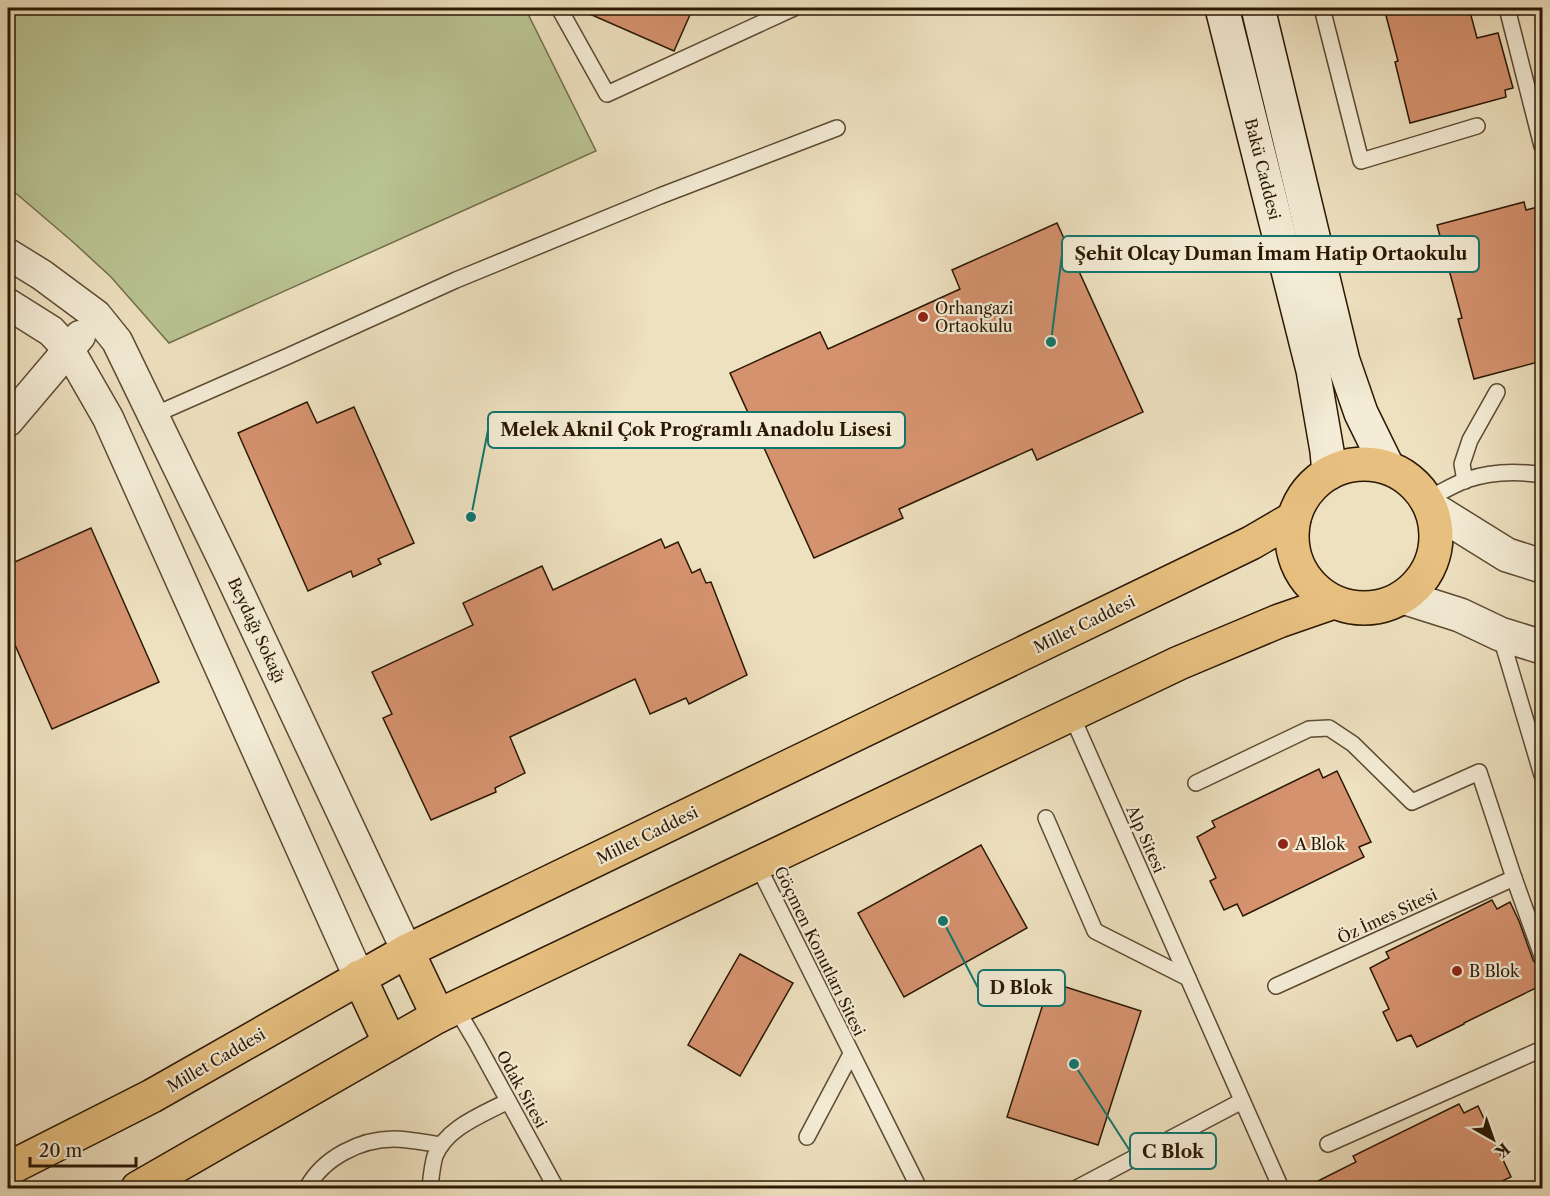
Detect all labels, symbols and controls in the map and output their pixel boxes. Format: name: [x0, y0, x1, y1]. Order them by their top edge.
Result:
street label: Bakü Caddesi: [1241, 116, 1285, 222]
callout: Şehit Olcay Duman İmam Hatip Ortaokulu: [1062, 236, 1479, 272]
text: Şehit Olcay Duman İmam Hatip Ortaokulu: [1075, 242, 1468, 265]
place label: Orhangazi Ortaokulu: [935, 298, 1014, 336]
marker: Orhangazi Ortaokulu: [916, 310, 930, 324]
callout: Melek Aknil Çok Programlı Anadolu Lisesi: [488, 412, 905, 448]
text: Melek Aknil Çok Programlı Anadolu Lisesi: [500, 419, 892, 441]
street label: Beydağı Sokağı: [224, 574, 290, 686]
street label: Millet Caddesi: [1030, 591, 1138, 657]
street label: Alp Sitesi: [1122, 801, 1170, 876]
street label: Millet Caddesi: [593, 802, 701, 868]
place label: A Blok: [1294, 834, 1346, 854]
marker: A Blok: [1276, 837, 1290, 851]
street label: Göçmen Konutları Sitesi: [770, 863, 870, 1039]
street label: Öz İmes Sitesi: [1334, 884, 1440, 948]
place label: B Blok: [1469, 961, 1520, 981]
marker: B Blok: [1450, 964, 1464, 978]
callout: D Blok: [978, 970, 1065, 1006]
text: D Blok: [989, 977, 1054, 999]
street label: Millet Caddesi: [163, 1024, 269, 1096]
street label: Odak Sitesi: [493, 1047, 552, 1131]
north arrow: [1463, 1109, 1523, 1169]
scale bar: [30, 1130, 136, 1168]
callout: C Blok: [1130, 1133, 1216, 1169]
text: K: [1490, 1139, 1514, 1163]
text: 20 m: [39, 1140, 83, 1162]
text: C Blok: [1142, 1141, 1205, 1163]

